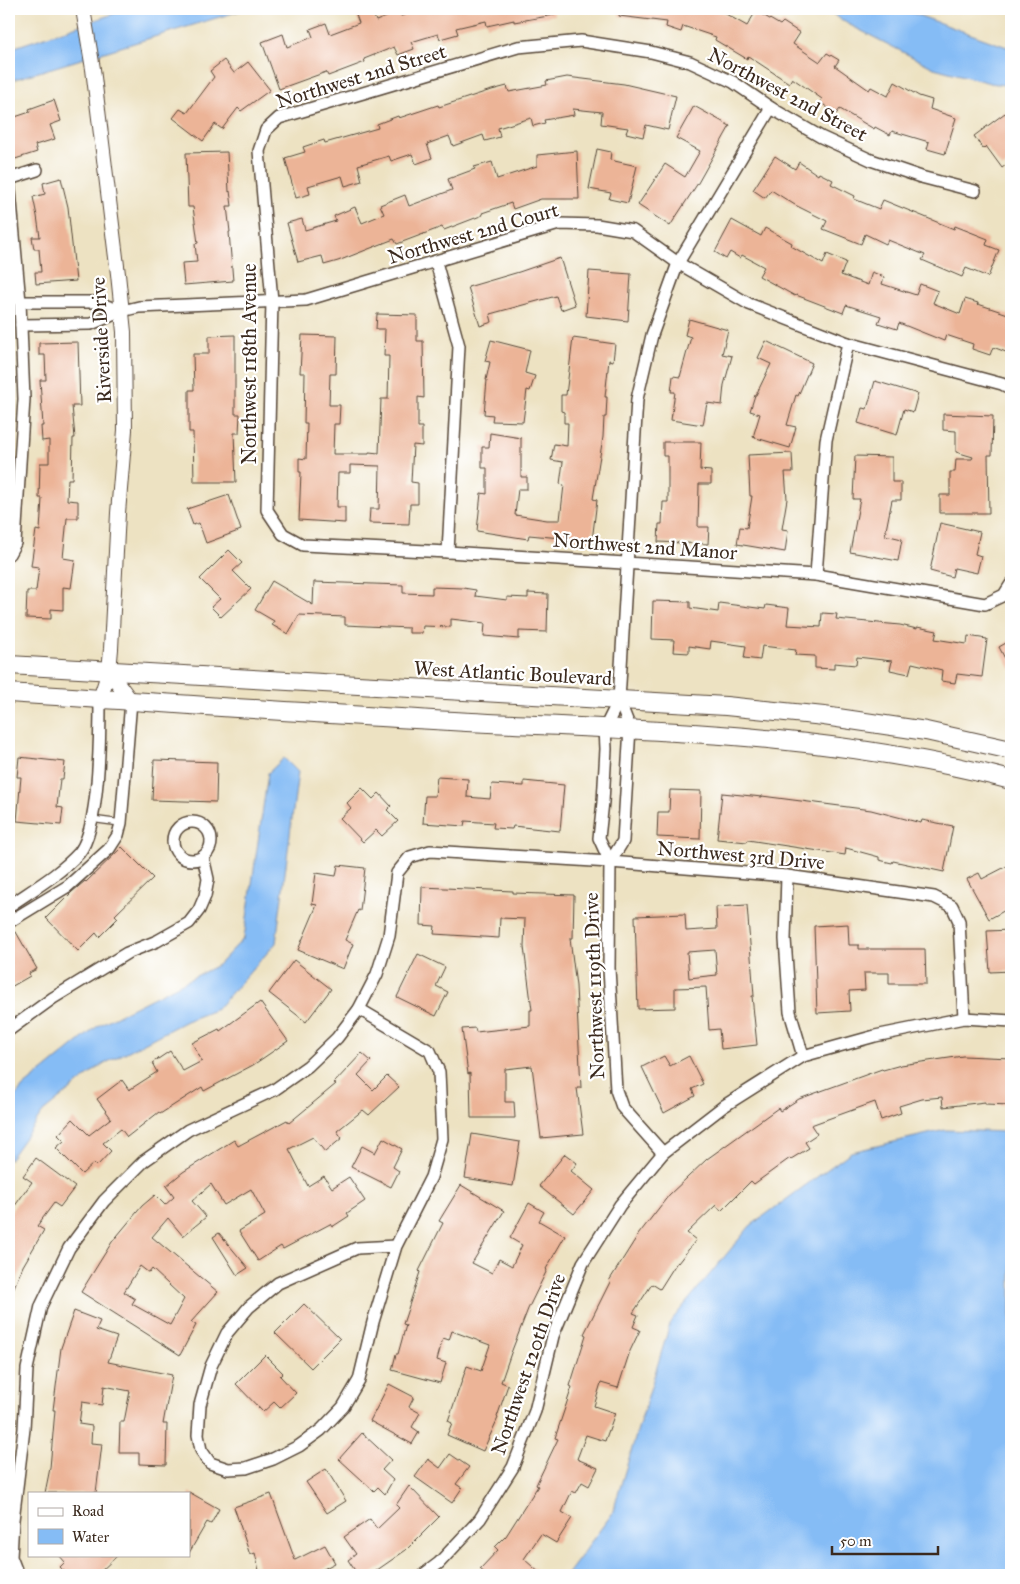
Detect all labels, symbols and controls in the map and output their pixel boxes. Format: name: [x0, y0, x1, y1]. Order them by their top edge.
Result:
street label: Northwest 2nd Street: [273, 39, 449, 113]
street label: Northwest 2nd Street: [704, 42, 872, 146]
street label: Northwest 2nd Court: [385, 197, 561, 269]
street label: Northwest 118th Avenue: [237, 263, 261, 465]
street label: Riverside Drive: [86, 276, 116, 404]
street label: Northwest 2nd Manor: [552, 528, 738, 564]
street label: West Atlantic Boulevard: [413, 656, 613, 690]
street label: Northwest 3rd Drive: [656, 836, 826, 874]
street label: Northwest 119th Drive: [579, 892, 609, 1080]
street label: Northwest 120th Drive: [486, 1270, 570, 1458]
legend: [28, 1492, 190, 1556]
text: Road: [72, 1502, 104, 1520]
scale bar: [832, 1524, 939, 1556]
text: Water: [72, 1528, 109, 1546]
text: 50 m: [840, 1532, 872, 1550]

